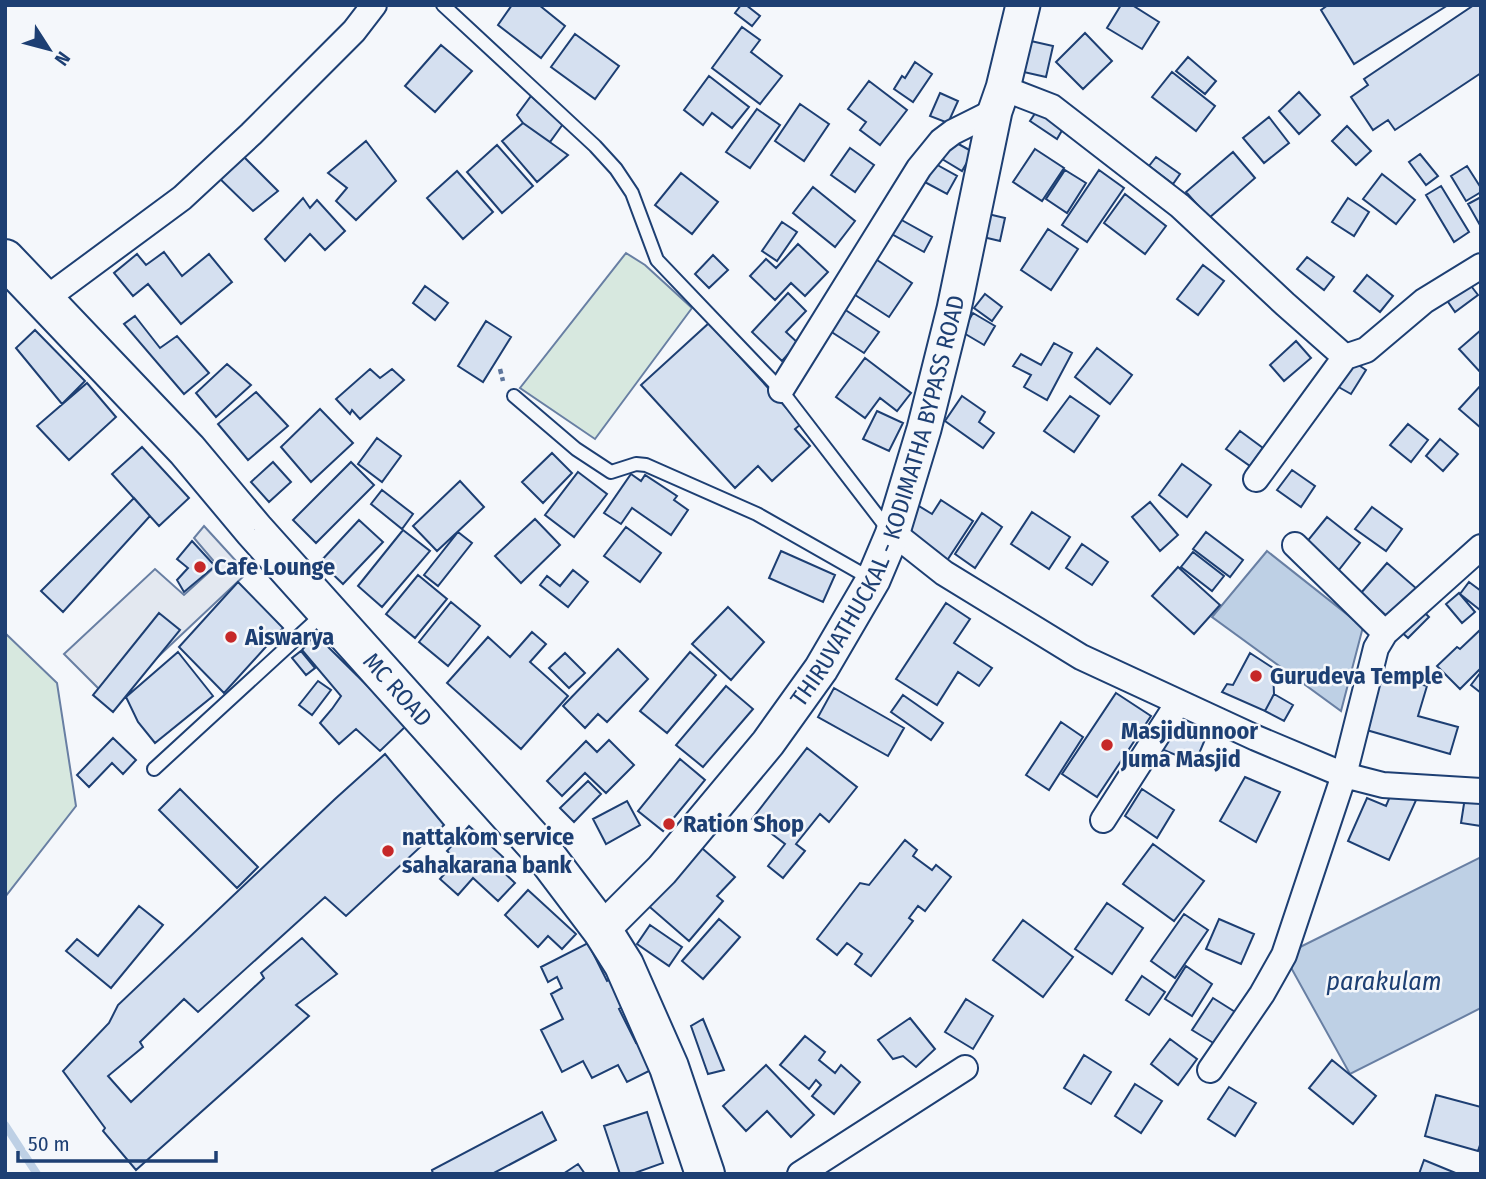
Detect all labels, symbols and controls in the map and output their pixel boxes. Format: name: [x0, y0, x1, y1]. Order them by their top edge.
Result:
north arrow: [14, 14, 84, 84]
text: N: [50, 47, 75, 70]
street label: THIRUVATHUCKAL - KODIMATHA BYPASS ROAD: [785, 293, 970, 712]
place label: Cafe Lounge: [214, 553, 335, 581]
marker: Cafe Lounge: [192, 559, 208, 575]
place label: Aiswarya: [244, 623, 334, 651]
marker: Aiswarya: [223, 629, 239, 645]
street label: MC ROAD: [357, 647, 438, 732]
place label: Gurudeva Temple: [1270, 662, 1443, 690]
marker: Gurudeva Temple: [1248, 668, 1264, 684]
place label: Masjidunnoor Juma Masjid: [1120, 717, 1258, 773]
marker: Masjidunnoor Juma Masjid: [1099, 737, 1115, 753]
place label: Ration Shop: [683, 810, 804, 838]
marker: Ration Shop: [661, 816, 677, 832]
place label: nattakom service sahakarana bank: [402, 823, 574, 879]
marker: nattakom service sahakarana bank: [380, 843, 396, 859]
water label: parakulam: [1326, 966, 1442, 997]
scale bar: [18, 1120, 215, 1164]
text: 50 m: [28, 1131, 70, 1157]

